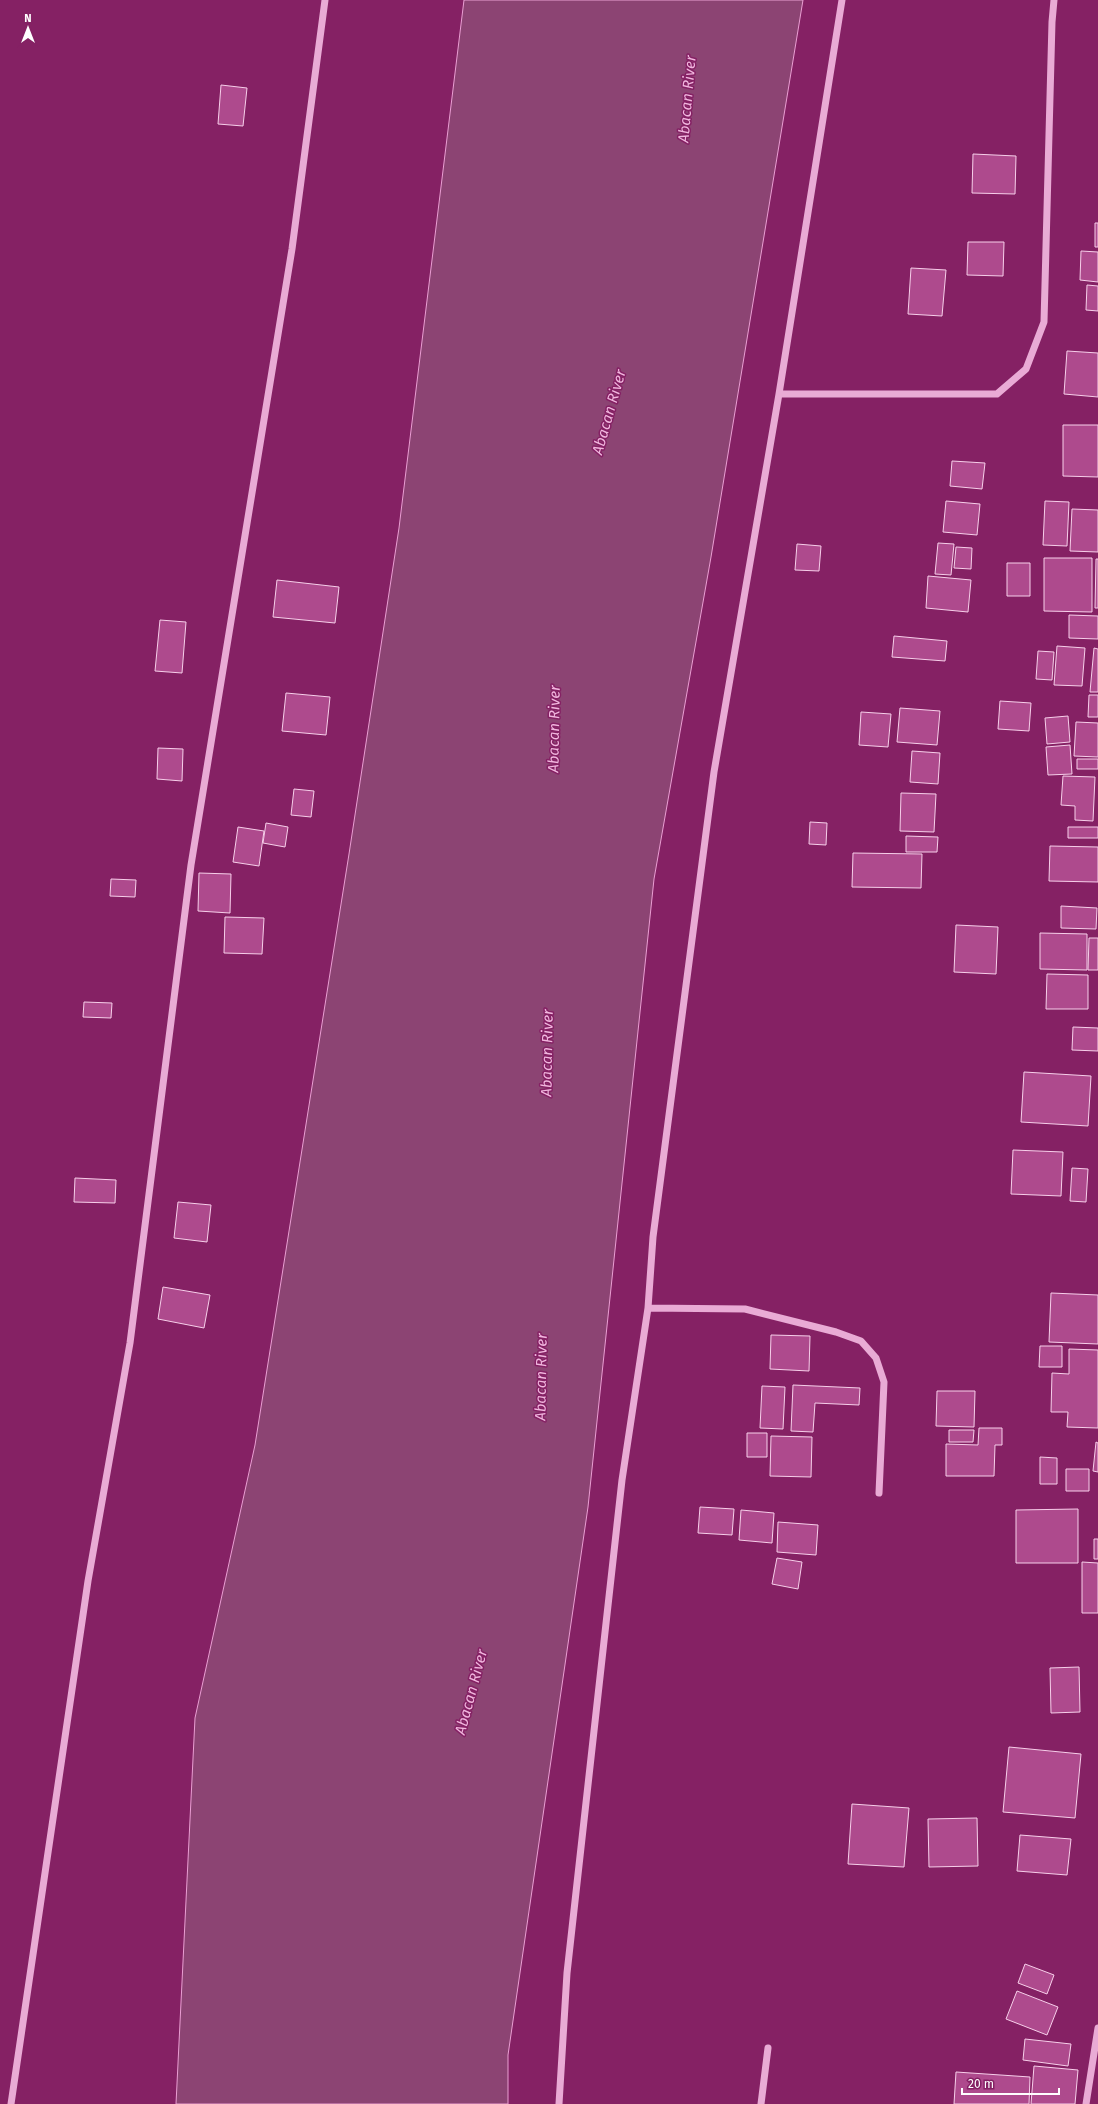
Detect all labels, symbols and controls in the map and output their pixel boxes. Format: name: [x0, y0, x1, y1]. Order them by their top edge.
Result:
north arrow: [8, 8, 48, 48]
text: N: [24, 12, 32, 25]
water label: Abacan River: [674, 53, 700, 144]
water label: Abacan River: [588, 366, 630, 457]
water label: Abacan River: [544, 684, 564, 774]
water label: Abacan River: [537, 1008, 557, 1098]
water label: Abacan River: [531, 1332, 551, 1422]
water label: Abacan River: [451, 1646, 491, 1738]
scale bar: [962, 2070, 1059, 2096]
text: 20 m: [968, 2077, 994, 2091]

